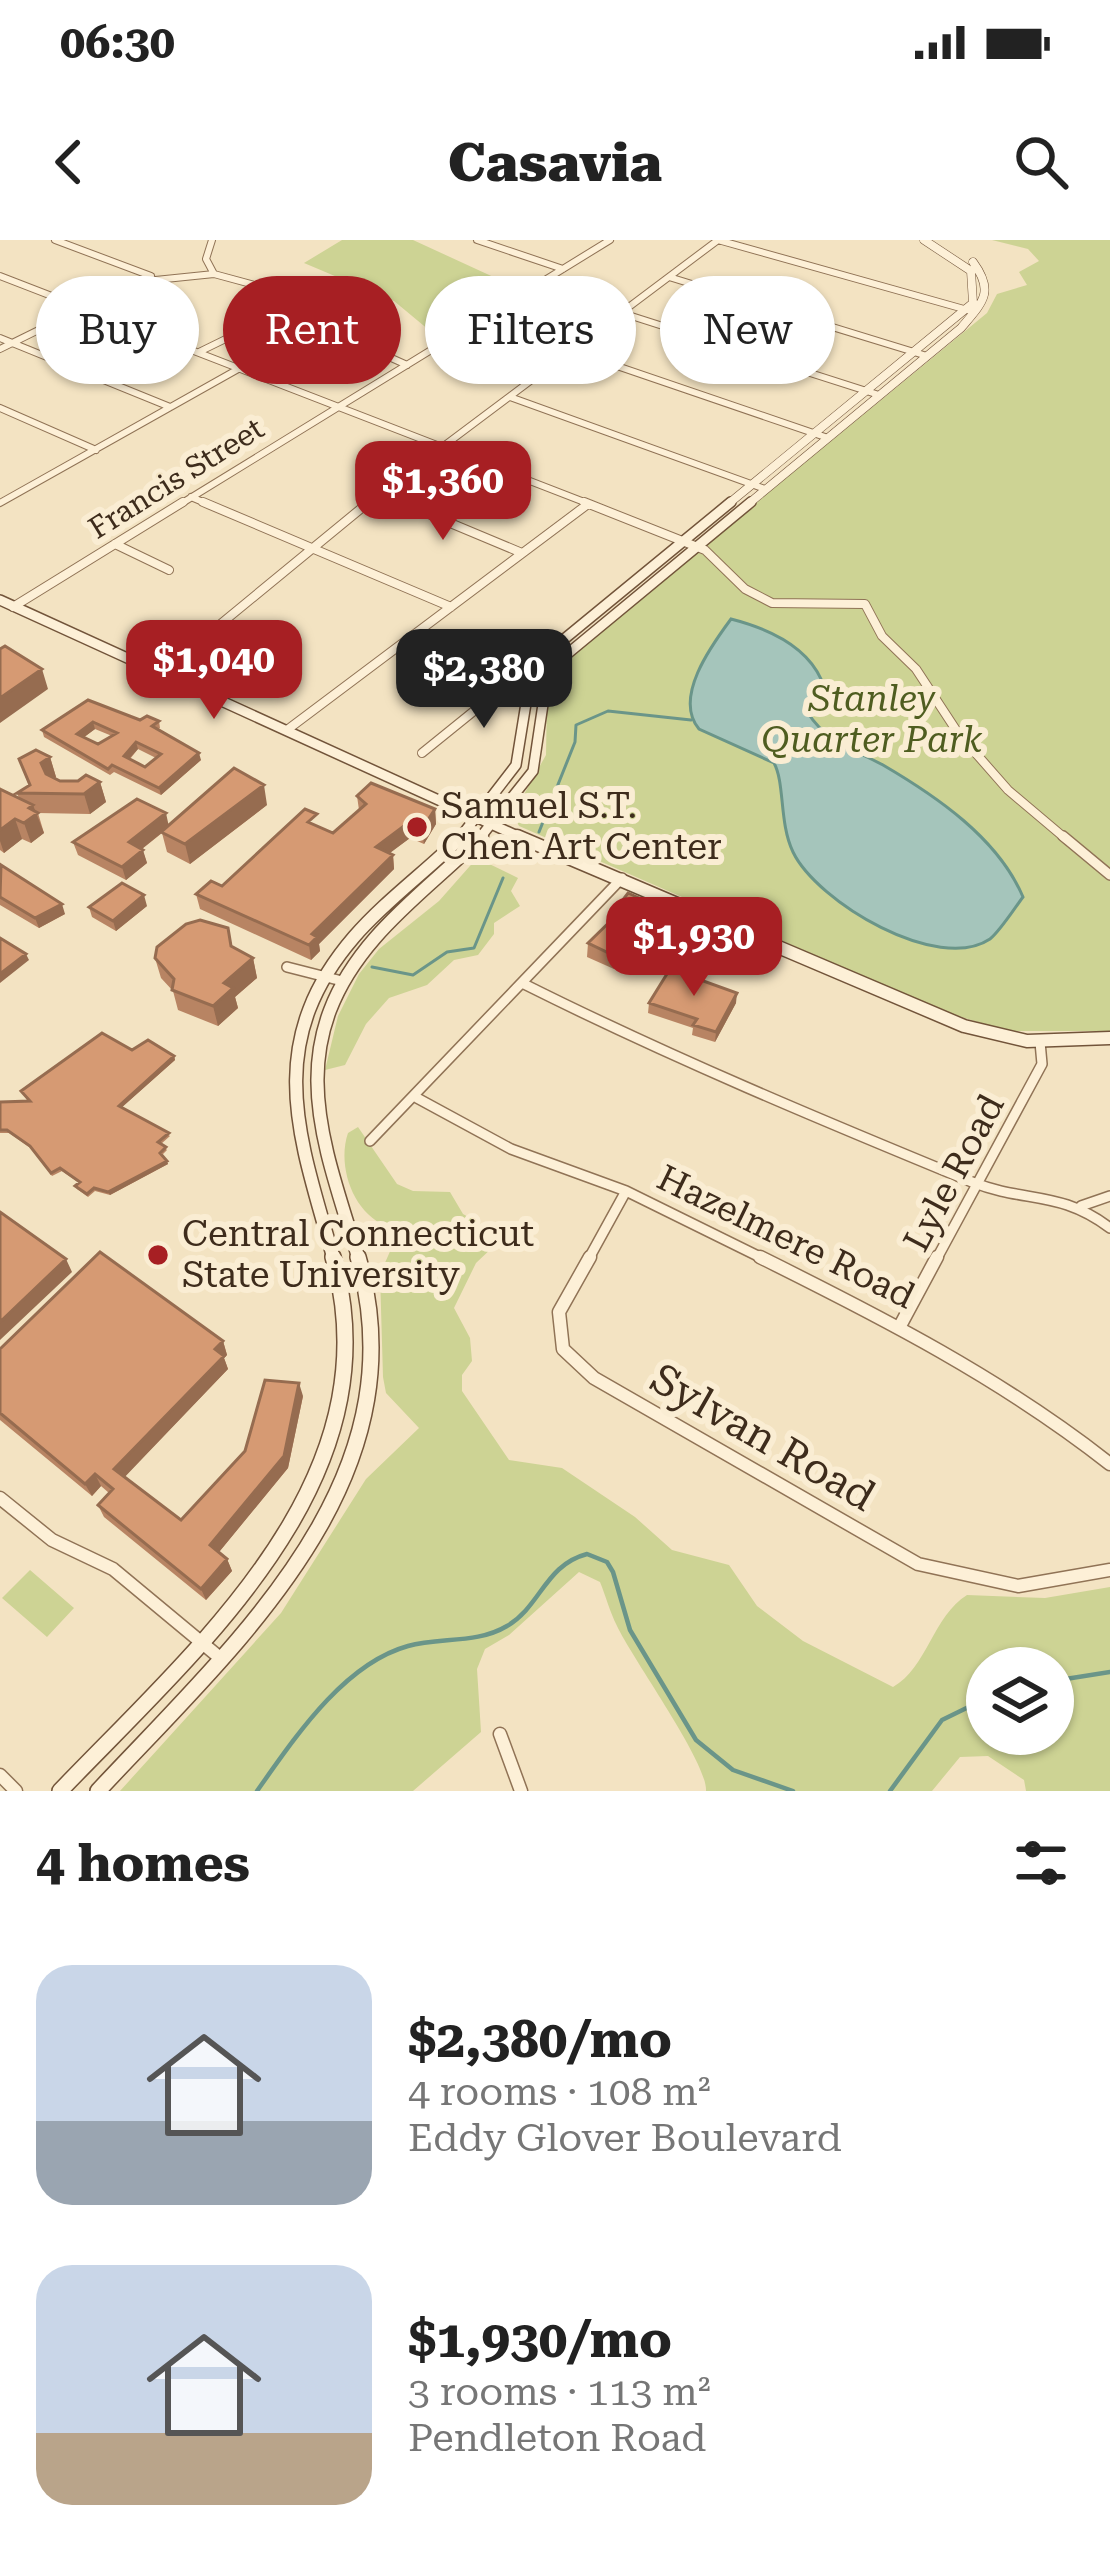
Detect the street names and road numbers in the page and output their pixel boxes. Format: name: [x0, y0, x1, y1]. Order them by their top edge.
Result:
street label: Francis Street: [82, 410, 270, 546]
street label: Lyle Road: [895, 1087, 1013, 1259]
street label: Hazelmere Road: [651, 1157, 921, 1317]
street label: Sylvan Road: [642, 1353, 884, 1521]

